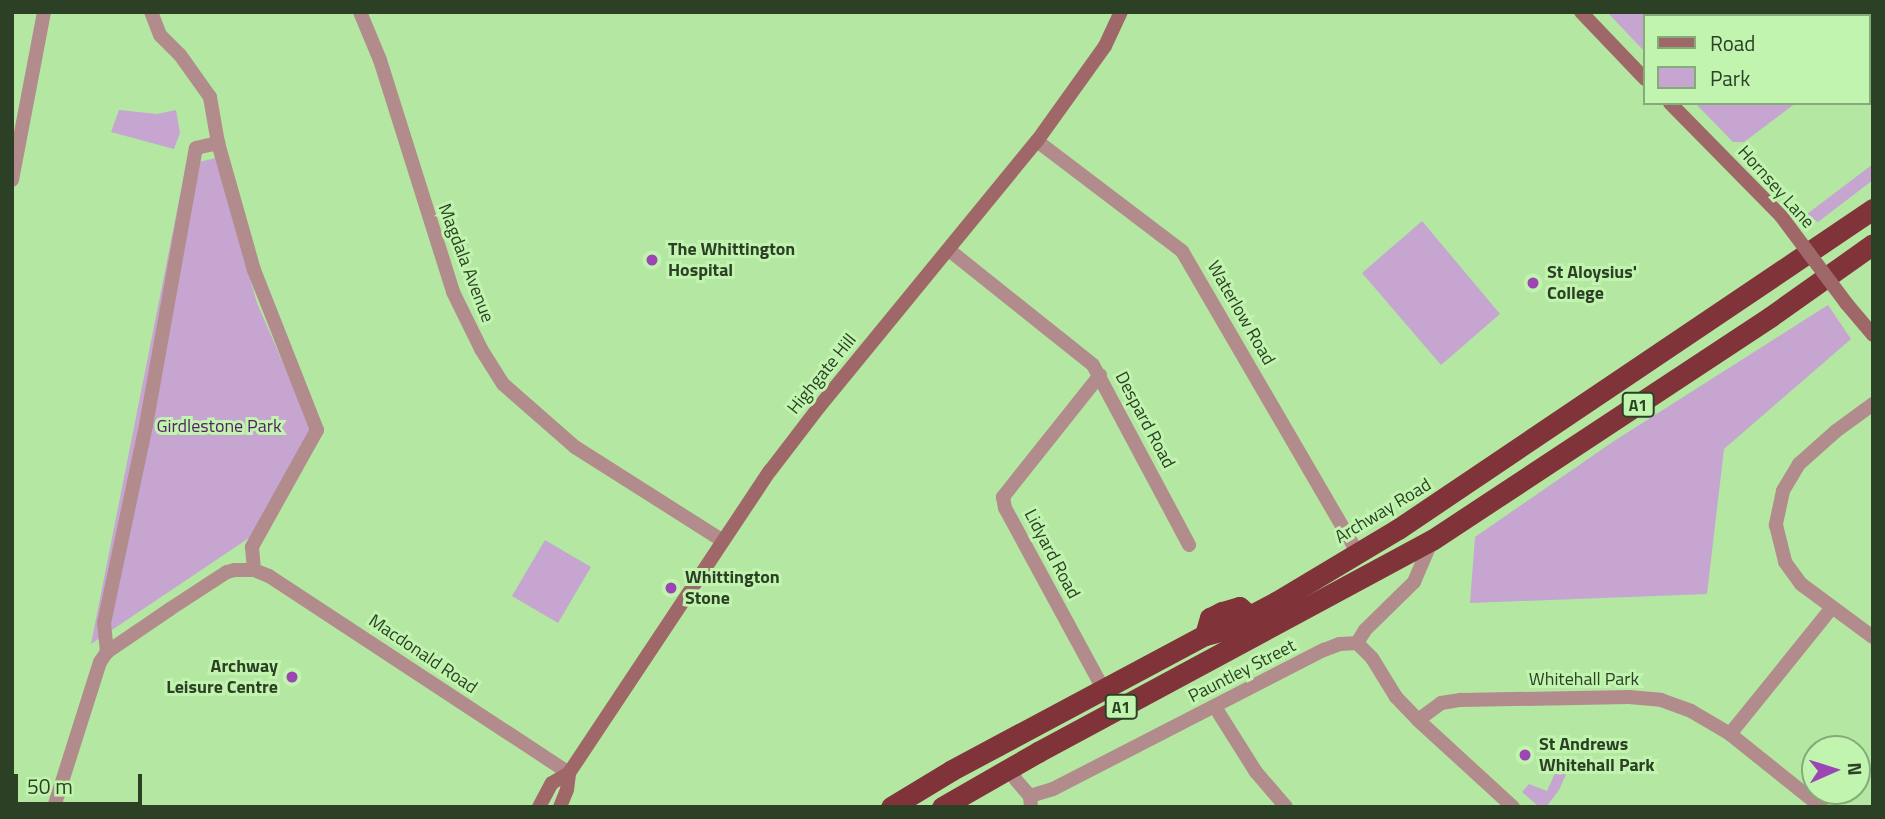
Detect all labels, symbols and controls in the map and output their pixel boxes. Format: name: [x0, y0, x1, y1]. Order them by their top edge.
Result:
legend: [1644, 14, 1871, 105]
text: Road: [1710, 27, 1755, 59]
text: Park: [1710, 62, 1750, 94]
street label: Hornsey Lane: [1733, 141, 1819, 233]
street label: Magdala Avenue: [433, 201, 499, 325]
place label: The Whittington Hospital: [668, 239, 795, 282]
marker: The Whittington Hospital: [642, 250, 662, 270]
street label: Waterlow Road: [1203, 257, 1279, 369]
place label: St Aloysius' College: [1547, 262, 1637, 304]
marker: St Aloysius' College: [1525, 275, 1541, 291]
street label: Highgate Hill: [783, 329, 861, 419]
street label: Despard Road: [1111, 368, 1179, 472]
road number: A1: [1620, 392, 1656, 418]
park label: Girdlestone Park: [156, 415, 282, 437]
street label: Archway Road: [1331, 474, 1435, 548]
street label: Lidyard Road: [1019, 506, 1085, 602]
place label: Whittington Stone: [685, 567, 780, 610]
marker: Whittington Stone: [663, 580, 679, 596]
street label: Macdonald Road: [365, 610, 481, 698]
street label: Pauntley Street: [1185, 635, 1299, 707]
place label: Archway Leisure Centre: [166, 656, 278, 698]
street label: Whitehall Park: [1529, 668, 1639, 690]
marker: Archway Leisure Centre: [284, 669, 300, 685]
road number: A1: [1104, 694, 1138, 720]
place label: St Andrews Whitehall Park: [1539, 734, 1655, 776]
north arrow: [1801, 735, 1871, 805]
marker: St Andrews Whitehall Park: [1517, 747, 1533, 763]
scale bar: [18, 760, 145, 804]
text: N: [1841, 762, 1870, 776]
text: 50 m: [27, 770, 73, 802]

